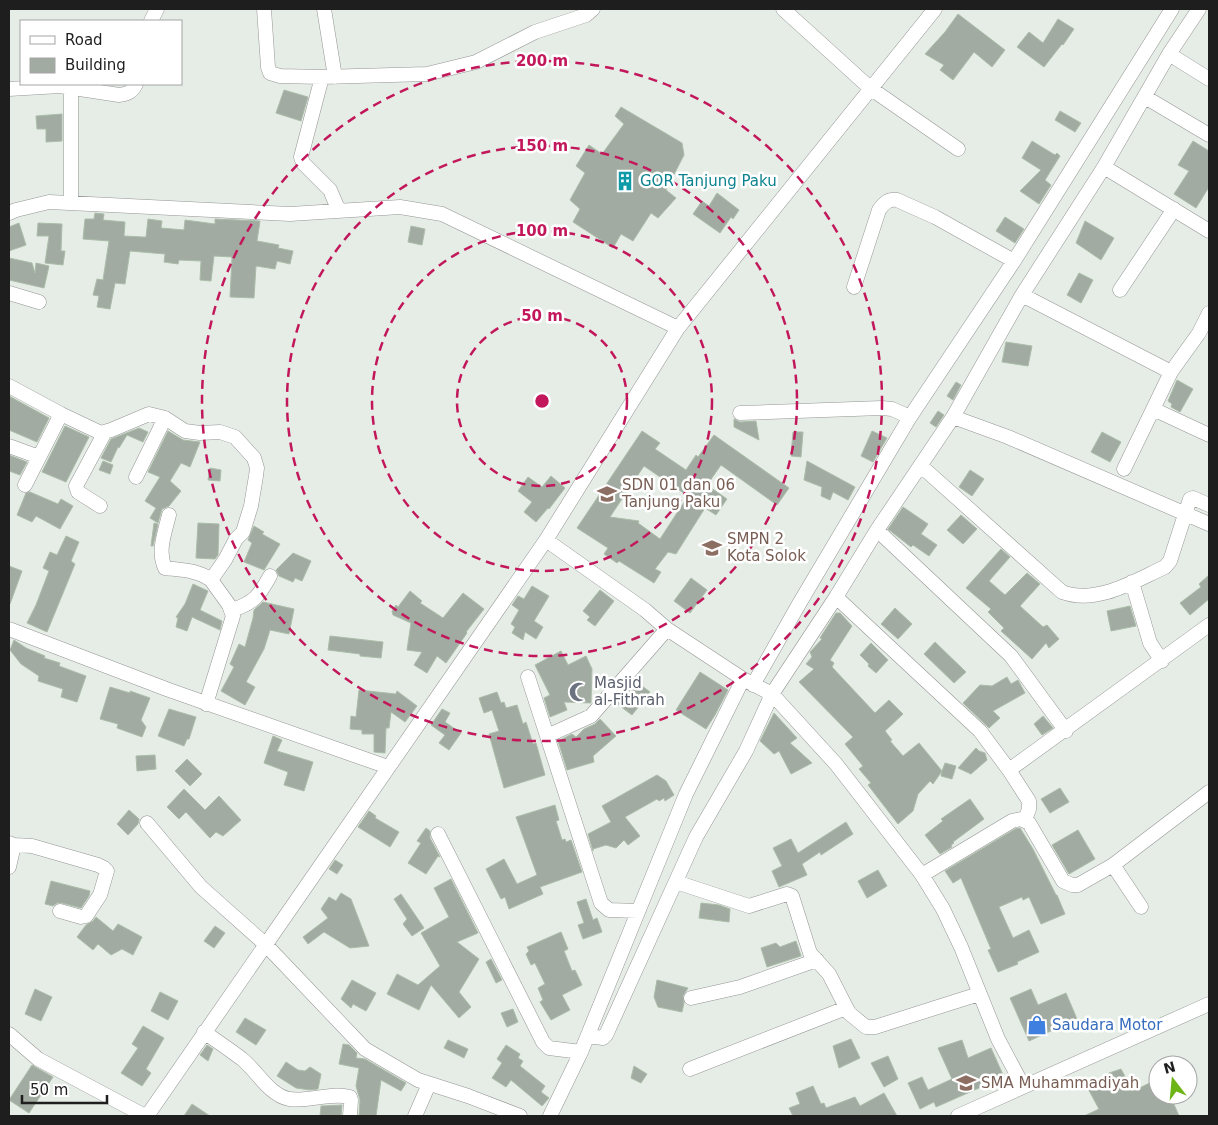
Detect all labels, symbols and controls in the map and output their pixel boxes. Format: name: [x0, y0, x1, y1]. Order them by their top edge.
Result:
legend: [20, 20, 182, 85]
text: Road: [65, 31, 103, 49]
text: 200 m: [516, 52, 568, 70]
text: Building: [65, 56, 126, 74]
text: 150 m: [516, 137, 568, 155]
building icon: GOR Tanjung Paku: [614, 170, 636, 192]
place label: GOR Tanjung Paku: [640, 172, 777, 190]
text: 100 m: [516, 222, 568, 240]
text: 50 m: [521, 307, 563, 325]
centre of rings: [533, 392, 551, 410]
place label: SDN 01 dan 06 Tanjung Paku: [621, 476, 735, 511]
school or university icon: SDN 01 dan 06 Tanjung Paku: [596, 483, 618, 505]
place label: SMPN 2 Kota Solok: [727, 530, 806, 565]
school or university icon: SMPN 2 Kota Solok: [701, 537, 723, 559]
place label: Masjid al-Fithrah: [594, 674, 665, 709]
mosque icon: Masjid al-Fithrah: [568, 681, 590, 703]
shop icon: Saudara Motor: [1026, 1014, 1048, 1036]
place label: Saudara Motor: [1052, 1016, 1163, 1034]
north arrow: [1148, 1055, 1198, 1105]
text: N: [1162, 1058, 1177, 1077]
scale bar: [22, 1072, 108, 1104]
school or university icon: SMA Muhammadiyah: [955, 1072, 977, 1094]
place label: SMA Muhammadiyah: [981, 1074, 1139, 1092]
text: 50 m: [30, 1081, 68, 1099]

